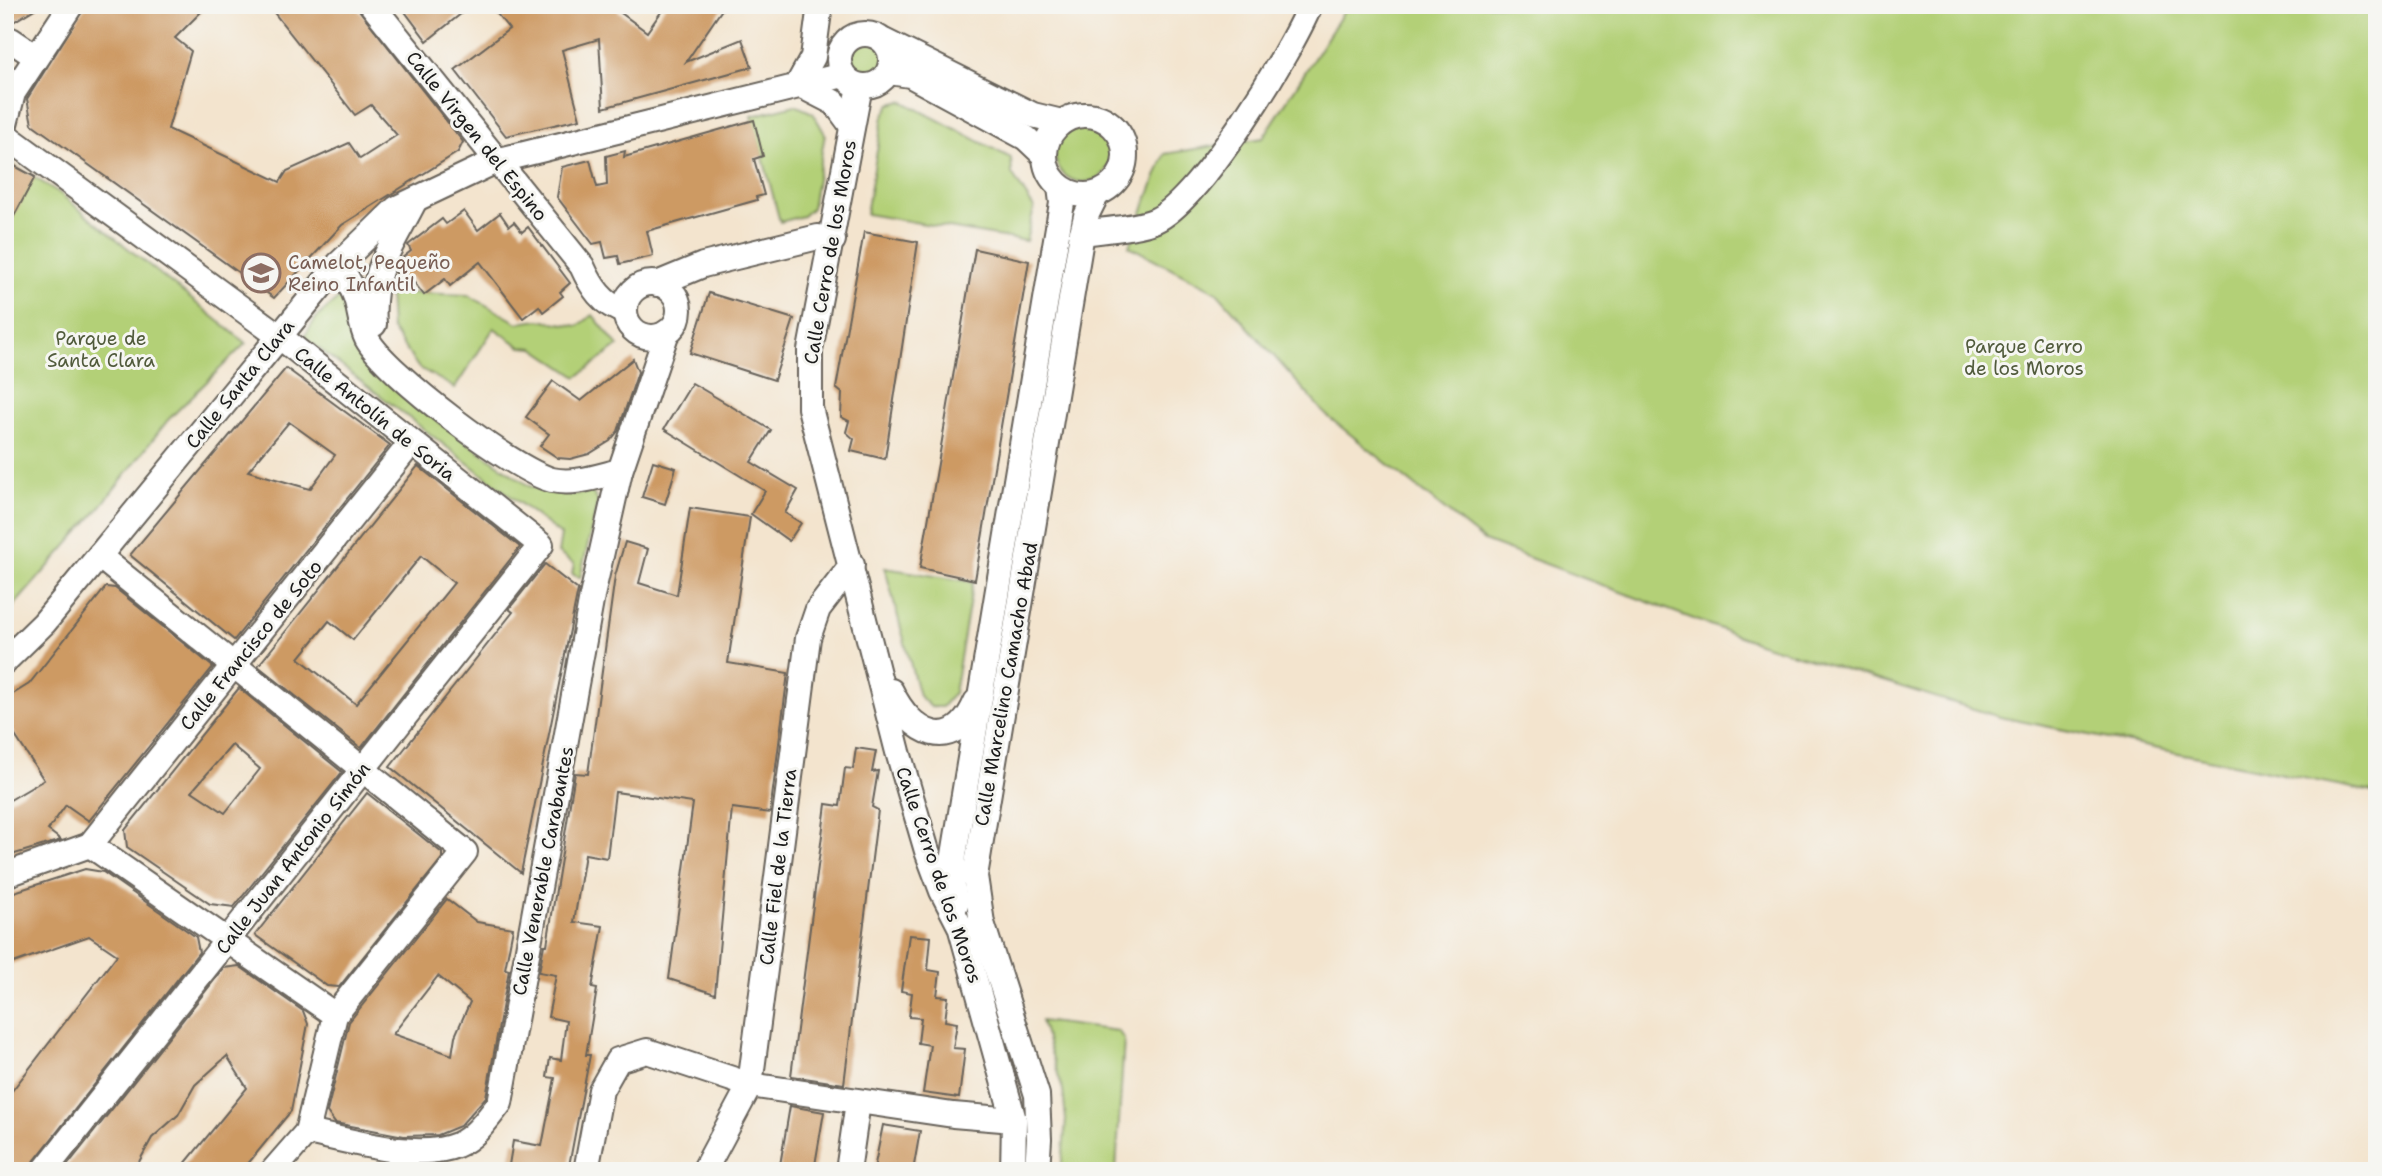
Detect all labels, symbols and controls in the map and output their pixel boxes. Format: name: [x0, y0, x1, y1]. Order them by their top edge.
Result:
street label: Calle Virgen del Espino: [401, 46, 553, 226]
street label: Calle Cerro de los Moros: [798, 138, 862, 366]
place label: Camelot, Pequeño Reino Infantil: [288, 250, 451, 297]
school or university icon: Camelot, Pequeño Reino Infantil: [240, 252, 282, 294]
street label: Calle Santa Clara: [180, 314, 300, 454]
park label: Parque de Santa Clara: [47, 326, 155, 373]
park label: Parque Cerro de los Moros: [1964, 334, 2084, 381]
street label: Calle Antolín de Soria: [289, 341, 461, 487]
street label: Calle Marcelino Camacho Abad: [969, 540, 1043, 828]
street label: Calle Francisco de Soto: [174, 554, 328, 736]
street label: Calle Venerable Carabantes: [507, 744, 579, 998]
street label: Calle Juan Antonio Simón: [210, 757, 376, 959]
street label: Calle Cerro de los Moros: [890, 763, 988, 987]
street label: Calle Fiel de la Tierra: [754, 767, 802, 967]

